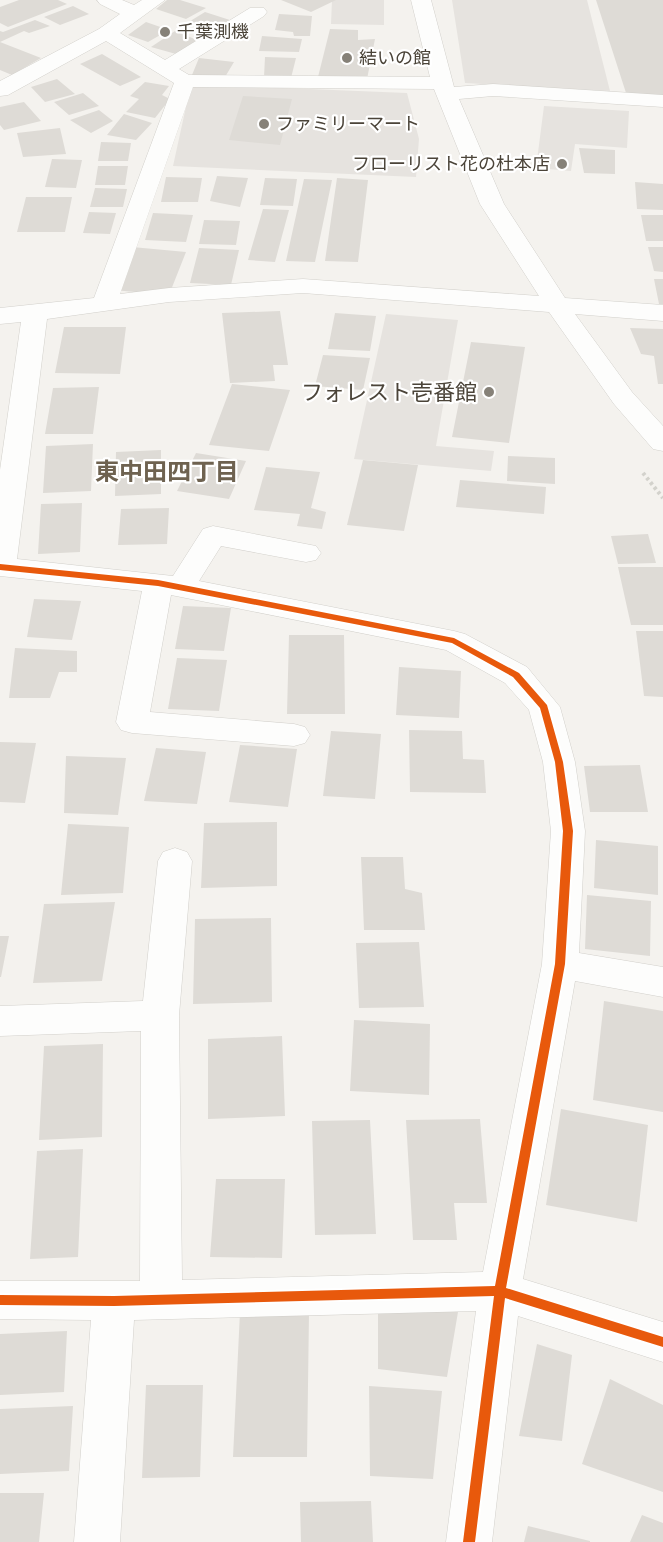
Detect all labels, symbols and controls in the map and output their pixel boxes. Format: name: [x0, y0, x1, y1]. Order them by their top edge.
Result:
place label: 千葉測機: [177, 21, 249, 43]
marker: 千葉測機: [158, 25, 172, 39]
place label: 結いの館: [359, 47, 431, 69]
marker: 結いの館: [340, 51, 354, 65]
place label: ファミリーマート: [276, 113, 420, 135]
marker: ファミリーマート: [257, 117, 271, 131]
place label: フローリスト花の杜本店: [352, 153, 550, 175]
marker: フローリスト花の杜本店: [555, 157, 569, 171]
place label: フォレスト壱番館: [301, 380, 477, 406]
marker: フォレスト壱番館: [482, 385, 496, 399]
district label: 東中田四丁目: [95, 458, 239, 486]

